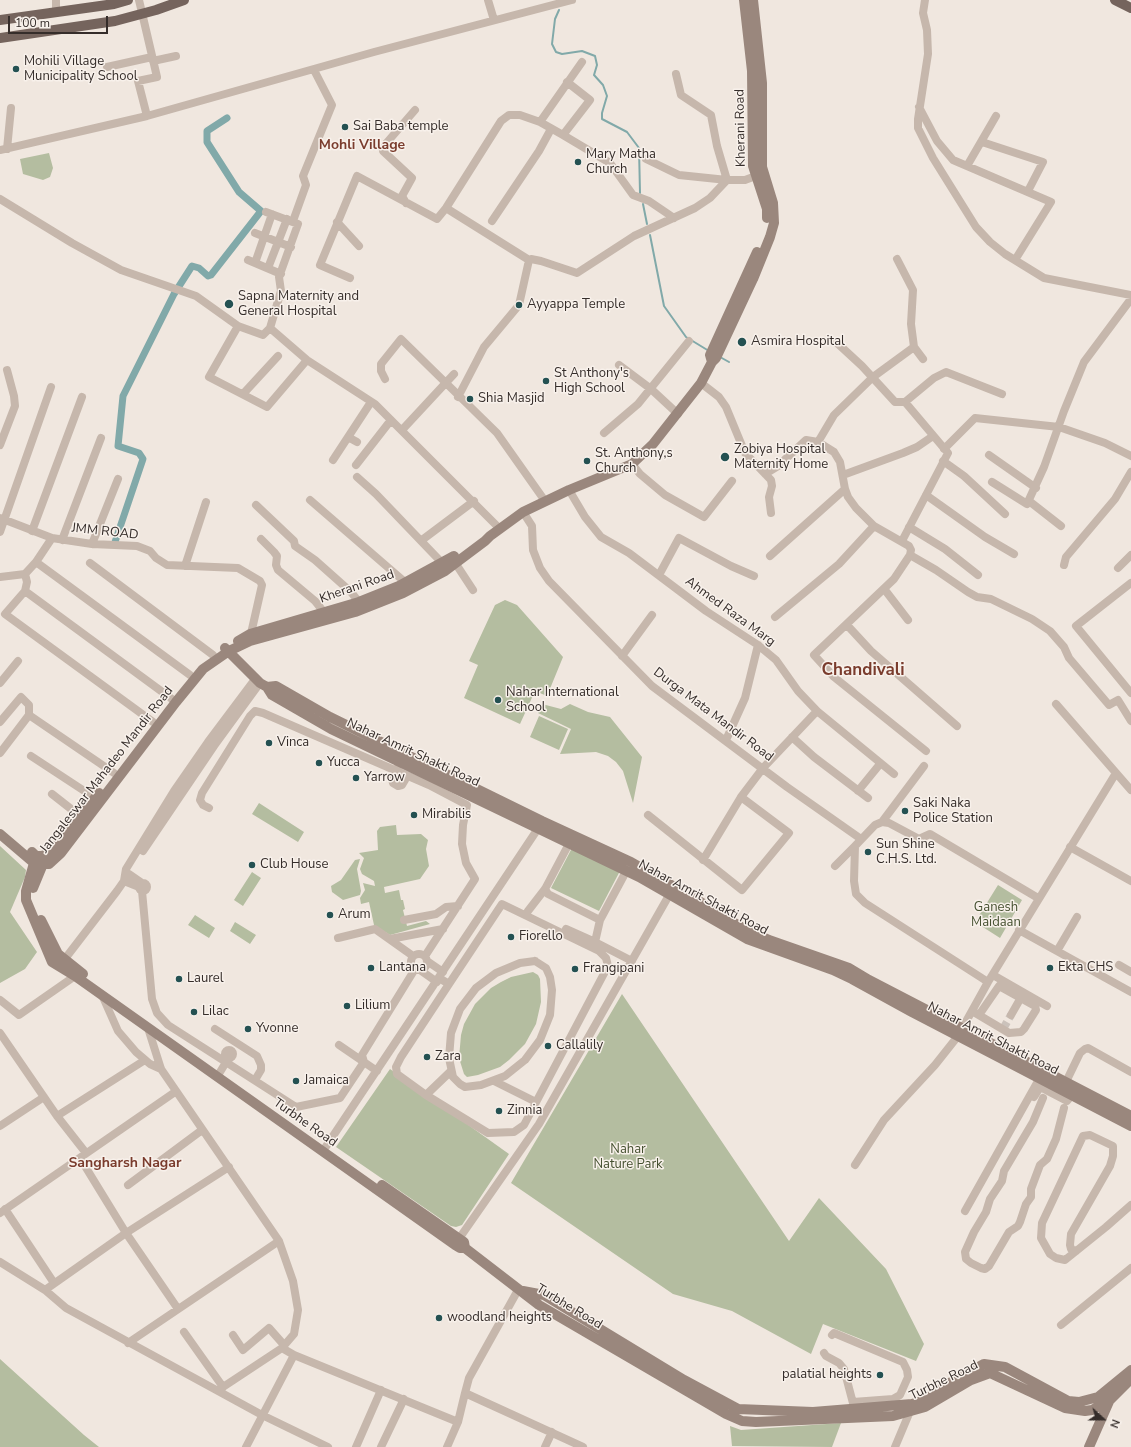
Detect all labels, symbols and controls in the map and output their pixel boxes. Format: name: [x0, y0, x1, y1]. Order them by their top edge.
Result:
scale bar: [10, 8, 110, 34]
text: 100 m: [15, 15, 50, 31]
place label: Mohili Village Municipality School: [24, 54, 138, 85]
marker: Mohili Village Municipality School: [11, 64, 21, 74]
street label: Kherani Road: [733, 89, 749, 167]
place label: Sai Baba temple: [353, 119, 449, 135]
marker: Sai Baba temple: [340, 122, 350, 132]
district label: Mohli Village: [319, 138, 405, 154]
place label: Mary Matha Church: [586, 147, 656, 178]
marker: Mary Matha Church: [573, 157, 583, 167]
place label: Sapna Maternity and General Hospital: [238, 289, 359, 320]
place label: Ayyappa Temple: [527, 297, 625, 313]
marker: Sapna Maternity and General Hospital: [223, 298, 235, 310]
marker: Ayyappa Temple: [514, 300, 524, 310]
place label: Asmira Hospital: [751, 334, 845, 350]
marker: Asmira Hospital: [736, 336, 748, 348]
place label: St Anthony's High School: [554, 366, 629, 397]
marker: St Anthony's High School: [541, 376, 551, 386]
place label: Shia Masjid: [478, 391, 545, 407]
marker: Shia Masjid: [465, 394, 475, 404]
place label: Zobiya Hospital Maternity Home: [734, 442, 828, 473]
place label: St. Anthony,s Church: [595, 446, 673, 477]
marker: Zobiya Hospital Maternity Home: [719, 451, 731, 463]
marker: St. Anthony,s Church: [582, 456, 592, 466]
street label: JMM ROAD: [71, 521, 139, 543]
street label: Kherani Road: [318, 567, 396, 607]
street label: Ahmed Raza Marg: [682, 574, 778, 650]
district label: Chandivali: [821, 661, 905, 681]
street label: Durga Mata Mandir Road: [650, 665, 776, 765]
street label: Jangaleswar Mahadeo Mandir Road: [37, 684, 177, 856]
place label: Nahar International School: [506, 685, 619, 716]
marker: Nahar International School: [493, 695, 503, 705]
street label: Nahar Amrit Shakti Road: [344, 715, 482, 791]
place label: Vinca: [277, 735, 309, 751]
marker: Vinca: [264, 738, 274, 748]
place label: Yucca: [327, 755, 360, 771]
marker: Yucca: [314, 758, 324, 768]
place label: Yarrow: [364, 770, 405, 786]
marker: Yarrow: [351, 773, 361, 783]
place label: Saki Naka Police Station: [913, 796, 993, 827]
marker: Saki Naka Police Station: [900, 806, 910, 816]
place label: Mirabilis: [422, 807, 471, 823]
marker: Mirabilis: [409, 810, 419, 820]
place label: Sun Shine C.H.S. Ltd.: [876, 837, 937, 868]
marker: Sun Shine C.H.S. Ltd.: [863, 847, 873, 857]
place label: Club House: [260, 857, 328, 873]
street label: Nahar Amrit Shakti Road: [635, 857, 771, 939]
marker: Club House: [247, 860, 257, 870]
park label: Ganesh Maidaan: [971, 900, 1021, 931]
place label: Arum: [338, 907, 371, 923]
marker: Arum: [325, 910, 335, 920]
place label: Fiorello: [519, 929, 563, 945]
marker: Fiorello: [506, 932, 516, 942]
place label: Lantana: [379, 960, 426, 976]
place label: Ekta CHS: [1058, 960, 1113, 976]
place label: Frangipani: [583, 961, 644, 977]
marker: Lantana: [366, 963, 376, 973]
marker: Ekta CHS: [1045, 963, 1055, 973]
marker: Frangipani: [570, 964, 580, 974]
place label: Laurel: [187, 971, 224, 987]
marker: Laurel: [174, 974, 184, 984]
place label: Lilium: [355, 998, 390, 1014]
street label: Nahar Amrit Shakti Road: [925, 999, 1061, 1079]
marker: Lilium: [342, 1001, 352, 1011]
place label: Lilac: [202, 1004, 229, 1020]
marker: Lilac: [189, 1007, 199, 1017]
place label: Yvonne: [256, 1021, 298, 1037]
marker: Yvonne: [243, 1024, 253, 1034]
place label: Callalily: [556, 1038, 603, 1054]
marker: Callalily: [543, 1041, 553, 1051]
place label: Zara: [435, 1049, 461, 1065]
marker: Zara: [422, 1052, 432, 1062]
place label: Jamaica: [304, 1073, 349, 1089]
marker: Jamaica: [291, 1076, 301, 1086]
street label: Turbhe Road: [270, 1095, 340, 1151]
place label: Zinnia: [507, 1103, 542, 1119]
marker: Zinnia: [494, 1106, 504, 1116]
park label: Nahar Nature Park: [593, 1142, 663, 1173]
district label: Sangharsh Nagar: [69, 1156, 181, 1172]
street label: Turbhe Road: [533, 1281, 605, 1333]
place label: woodland heights: [447, 1310, 552, 1326]
marker: woodland heights: [434, 1313, 444, 1323]
street label: Turbhe Road: [907, 1358, 981, 1404]
place label: palatial heights: [782, 1367, 872, 1383]
marker: palatial heights: [875, 1370, 885, 1380]
north arrow: [1083, 1399, 1123, 1439]
text: N: [1106, 1417, 1123, 1430]

